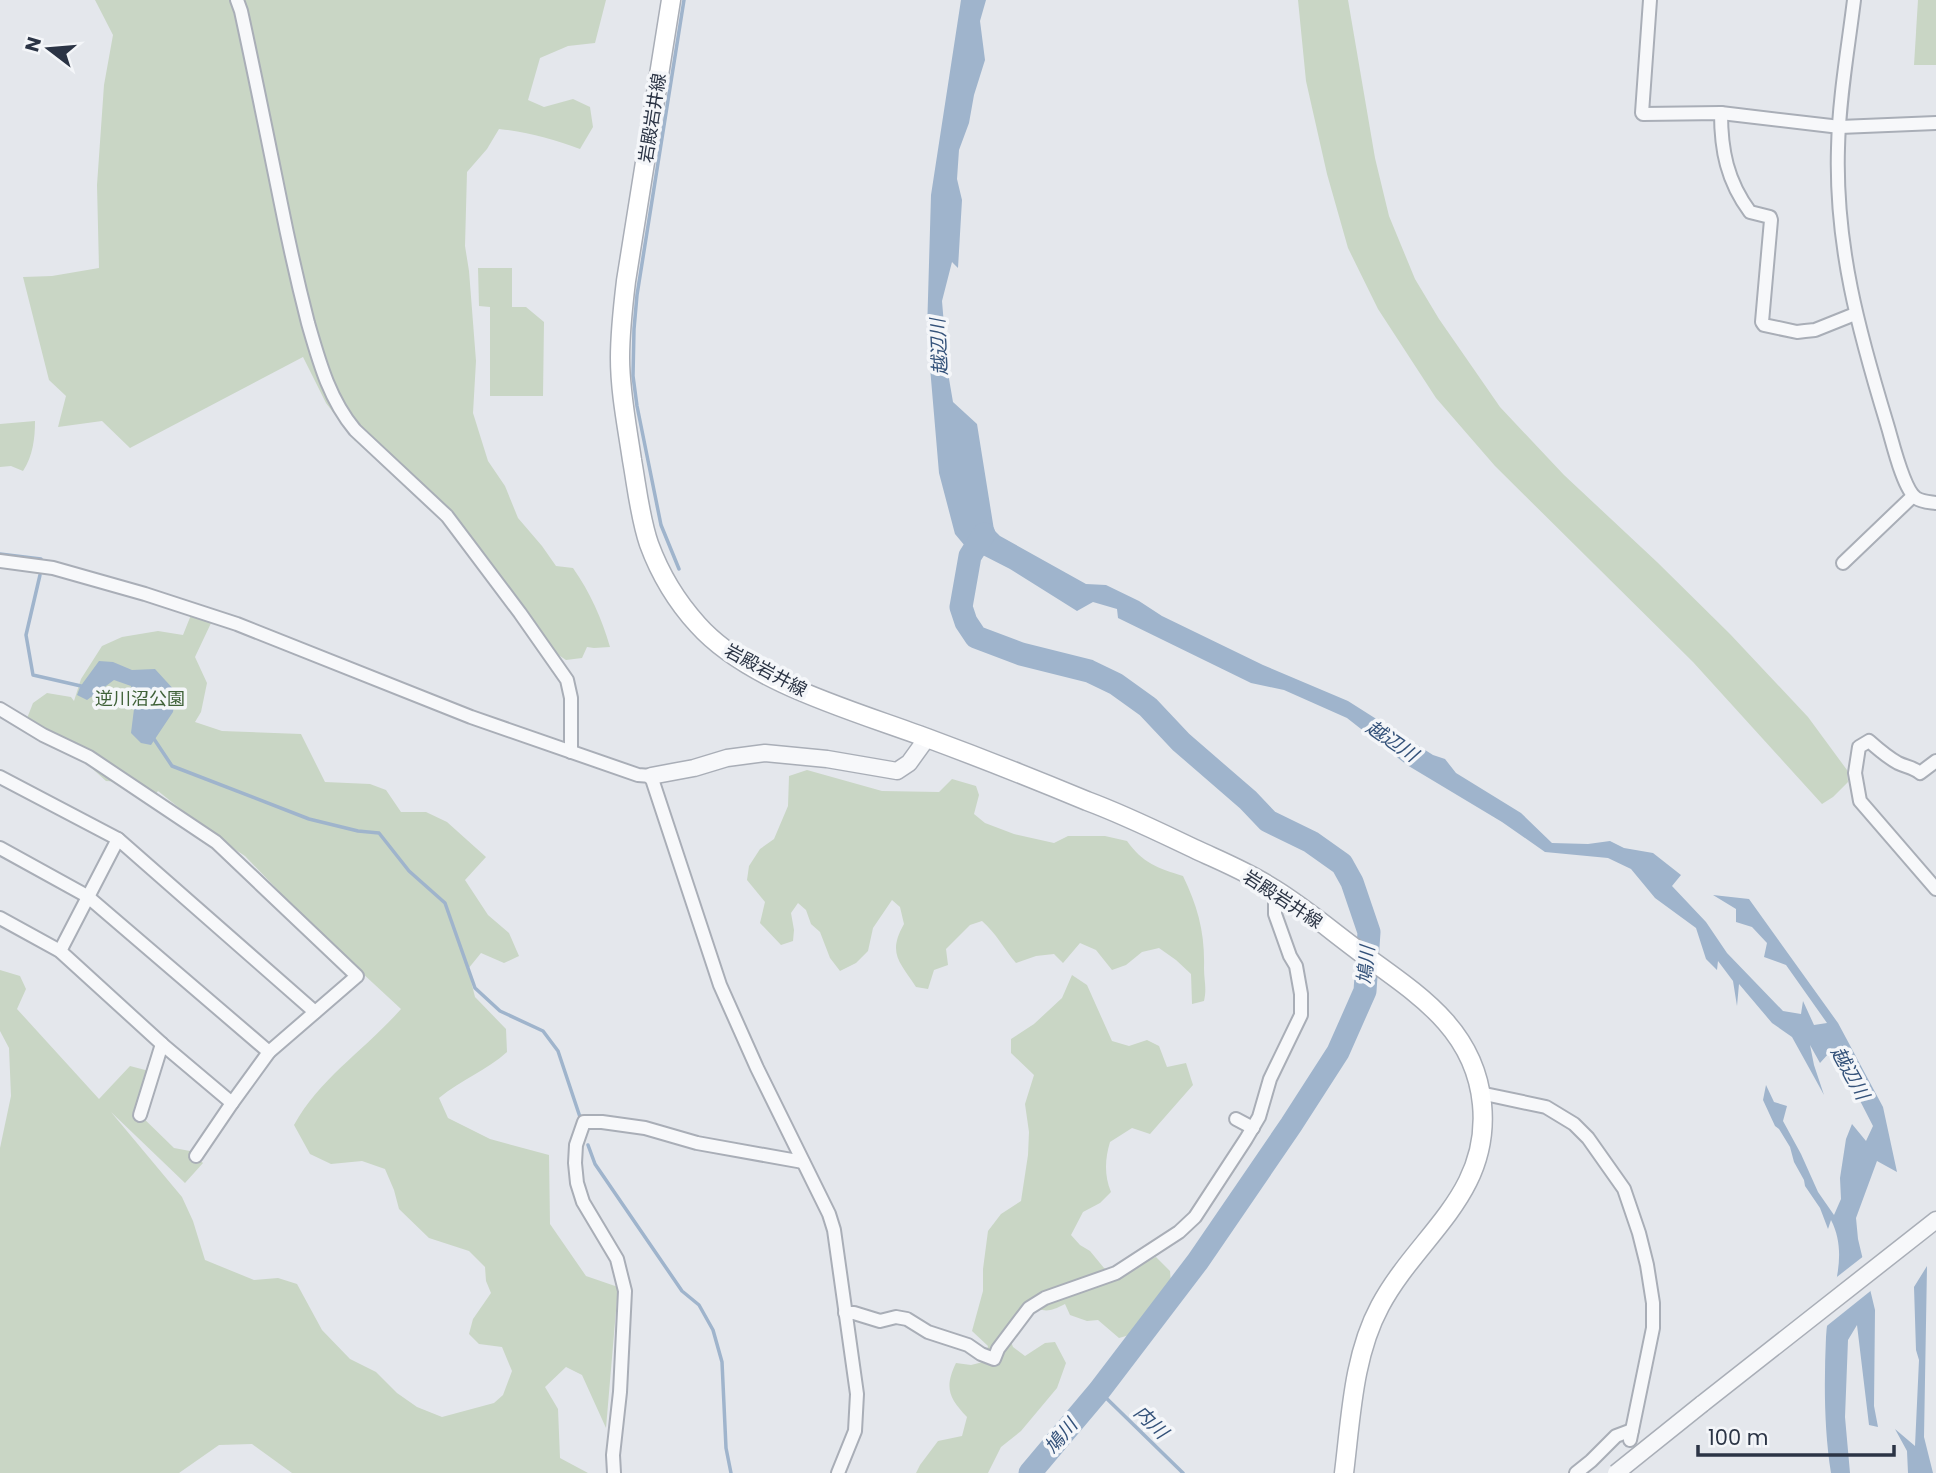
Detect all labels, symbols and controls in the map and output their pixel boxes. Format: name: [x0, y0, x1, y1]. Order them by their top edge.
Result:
north arrow: [14, 14, 84, 84]
text: N: [18, 34, 48, 55]
street label: 岩殿岩井線: [633, 72, 671, 164]
water label: 越辺川: [924, 316, 954, 376]
street label: 岩殿岩井線: [720, 638, 812, 702]
park label: 逆川沼公園: [95, 686, 185, 711]
water label: 越辺川: [1361, 714, 1425, 769]
street label: 岩殿岩井線: [1238, 864, 1328, 934]
water label: 鳩川: [1351, 943, 1381, 985]
water label: 越辺川: [1824, 1042, 1877, 1106]
water label: 内川: [1128, 1399, 1175, 1446]
water label: 鳩川: [1038, 1411, 1085, 1459]
scale bar: [1698, 1414, 1894, 1458]
text: 100 m: [1708, 1423, 1768, 1452]

